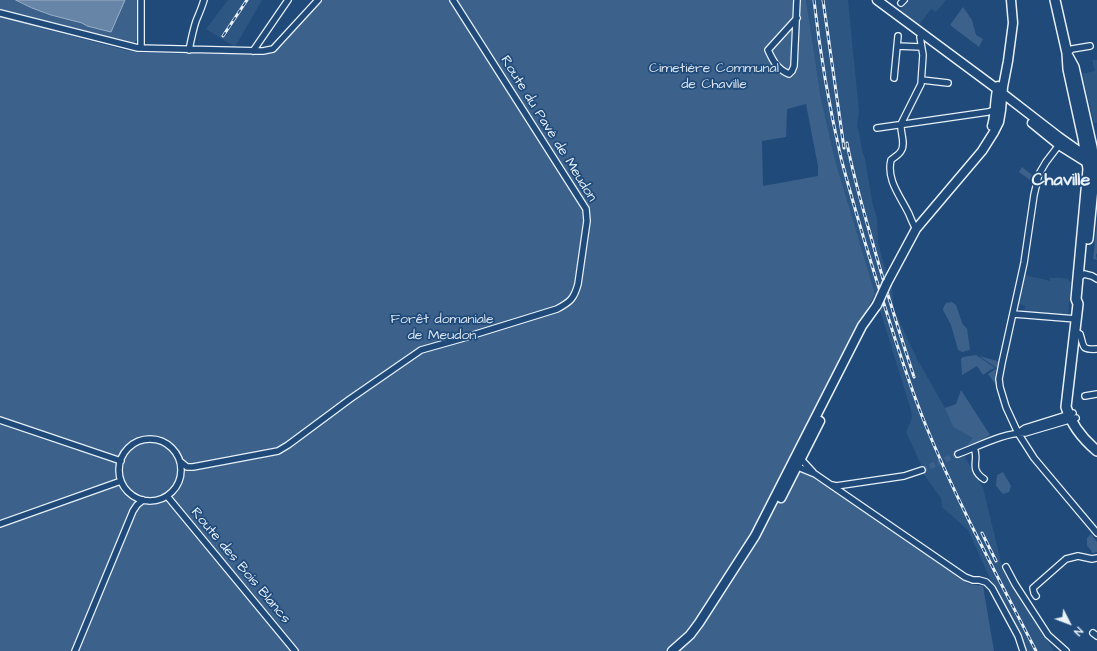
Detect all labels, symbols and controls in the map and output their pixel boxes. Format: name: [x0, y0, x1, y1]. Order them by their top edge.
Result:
street label: Route du Pavé de Meudon: [496, 53, 600, 205]
park label: Cimetière Communal de Chaville: [649, 61, 779, 94]
district label: Chaville: [1032, 170, 1090, 192]
park label: Forêt domaniale de Meudon: [390, 312, 494, 344]
street label: Route des Bois Blancs: [187, 505, 293, 627]
north arrow: [1049, 603, 1089, 643]
text: N: [1070, 624, 1086, 639]

